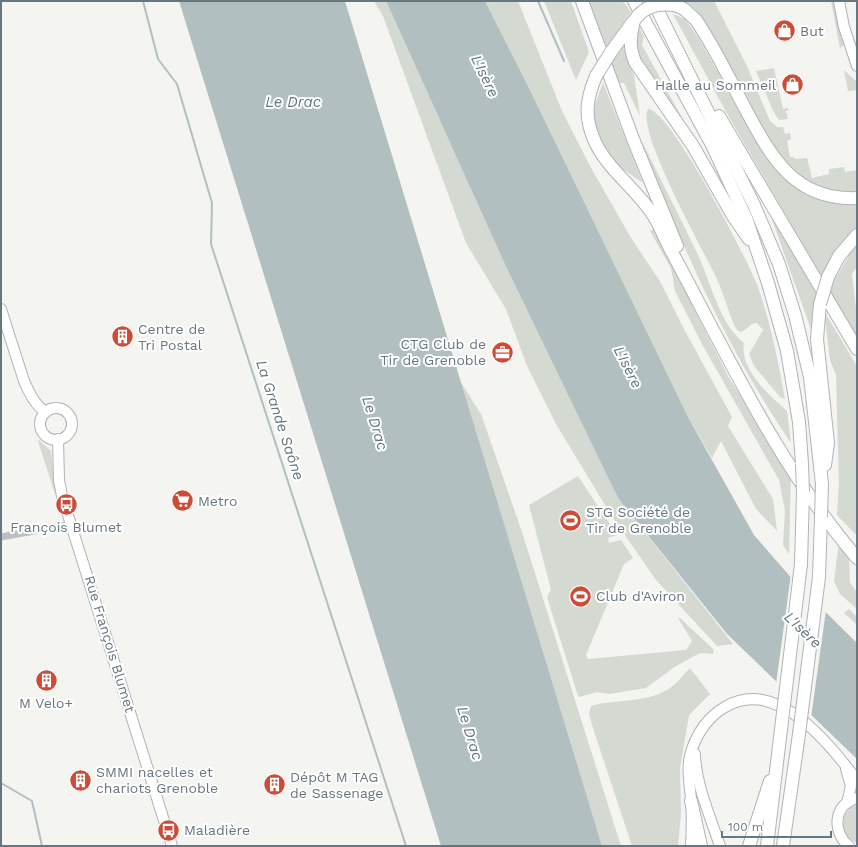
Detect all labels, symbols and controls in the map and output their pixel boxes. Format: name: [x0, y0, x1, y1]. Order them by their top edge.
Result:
shop icon: But: [771, 18, 797, 44]
place label: But: [800, 23, 824, 39]
water label: L'Isère: [467, 52, 503, 100]
shop icon: Halle au Sommeil: [779, 72, 805, 98]
place label: Halle au Sommeil: [655, 77, 777, 93]
water label: Le Drac: [265, 93, 321, 111]
place label: Centre de Tri Postal: [138, 321, 205, 353]
building icon: Centre de Tri Postal: [110, 324, 136, 350]
place label: CTG Club de Tir de Grenoble: [380, 336, 486, 368]
office icon: CTG Club de Tir de Grenoble: [489, 339, 515, 365]
water label: L'Isère: [610, 343, 646, 391]
water label: La Grande Saône: [252, 358, 308, 482]
water label: Le Drac: [358, 394, 392, 452]
supermarket icon: Metro: [169, 488, 195, 514]
bus stop icon: François Blumet: [53, 492, 79, 518]
place label: Metro: [198, 493, 237, 509]
place label: STG Société de Tir de Grenoble: [586, 504, 692, 536]
sports icon: STG Société de Tir de Grenoble: [557, 507, 583, 533]
place label: François Blumet: [10, 519, 122, 535]
street label: Rue François Blumet: [82, 574, 138, 714]
sports icon: Club d'Aviron: [568, 583, 594, 609]
place label: Club d'Aviron: [596, 588, 685, 604]
water label: L'Isère: [781, 608, 825, 652]
building icon: M Velo+: [33, 668, 59, 694]
place label: M Velo+: [19, 695, 73, 711]
water label: Le Drac: [453, 704, 487, 762]
place label: SMMI nacelles et chariots Grenoble: [96, 764, 218, 796]
building icon: SMMI nacelles et chariots Grenoble: [68, 767, 94, 793]
place label: Dépôt M TAG de Sassenage: [290, 769, 383, 801]
building icon: Dépôt M TAG de Sassenage: [262, 772, 288, 798]
scale bar: [722, 813, 831, 839]
bus stop icon: Maladière: [155, 817, 181, 843]
text: 100 m: [728, 820, 763, 834]
place label: Maladière: [184, 822, 250, 838]

